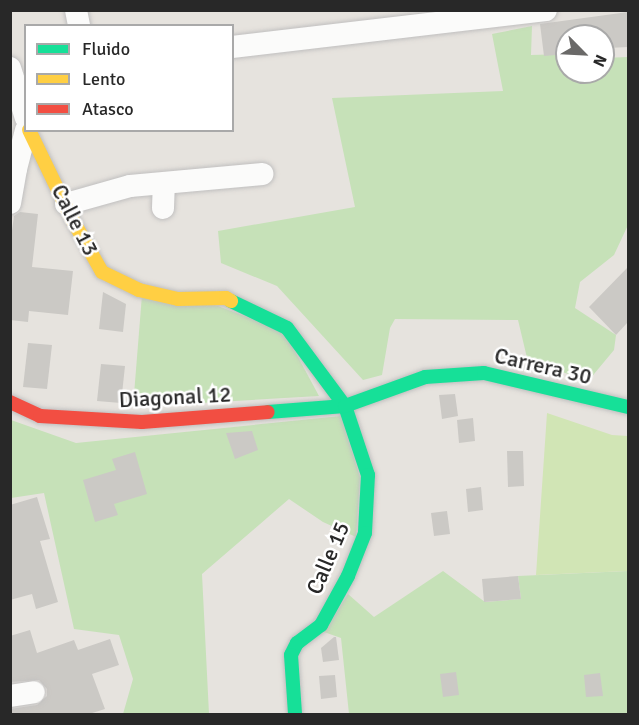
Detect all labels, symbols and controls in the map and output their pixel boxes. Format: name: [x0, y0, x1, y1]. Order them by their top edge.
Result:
legend: [24, 24, 234, 132]
north arrow: [555, 24, 615, 84]
text: Fluido: [82, 38, 130, 60]
text: N: [588, 51, 611, 70]
text: Lento: [82, 68, 125, 90]
text: Atasco: [82, 98, 134, 120]
street label: Calle 13: [46, 180, 104, 260]
street label: Carrera 30: [492, 342, 594, 390]
street label: Diagonal 12: [118, 381, 232, 413]
street label: Calle 15: [301, 518, 355, 598]

